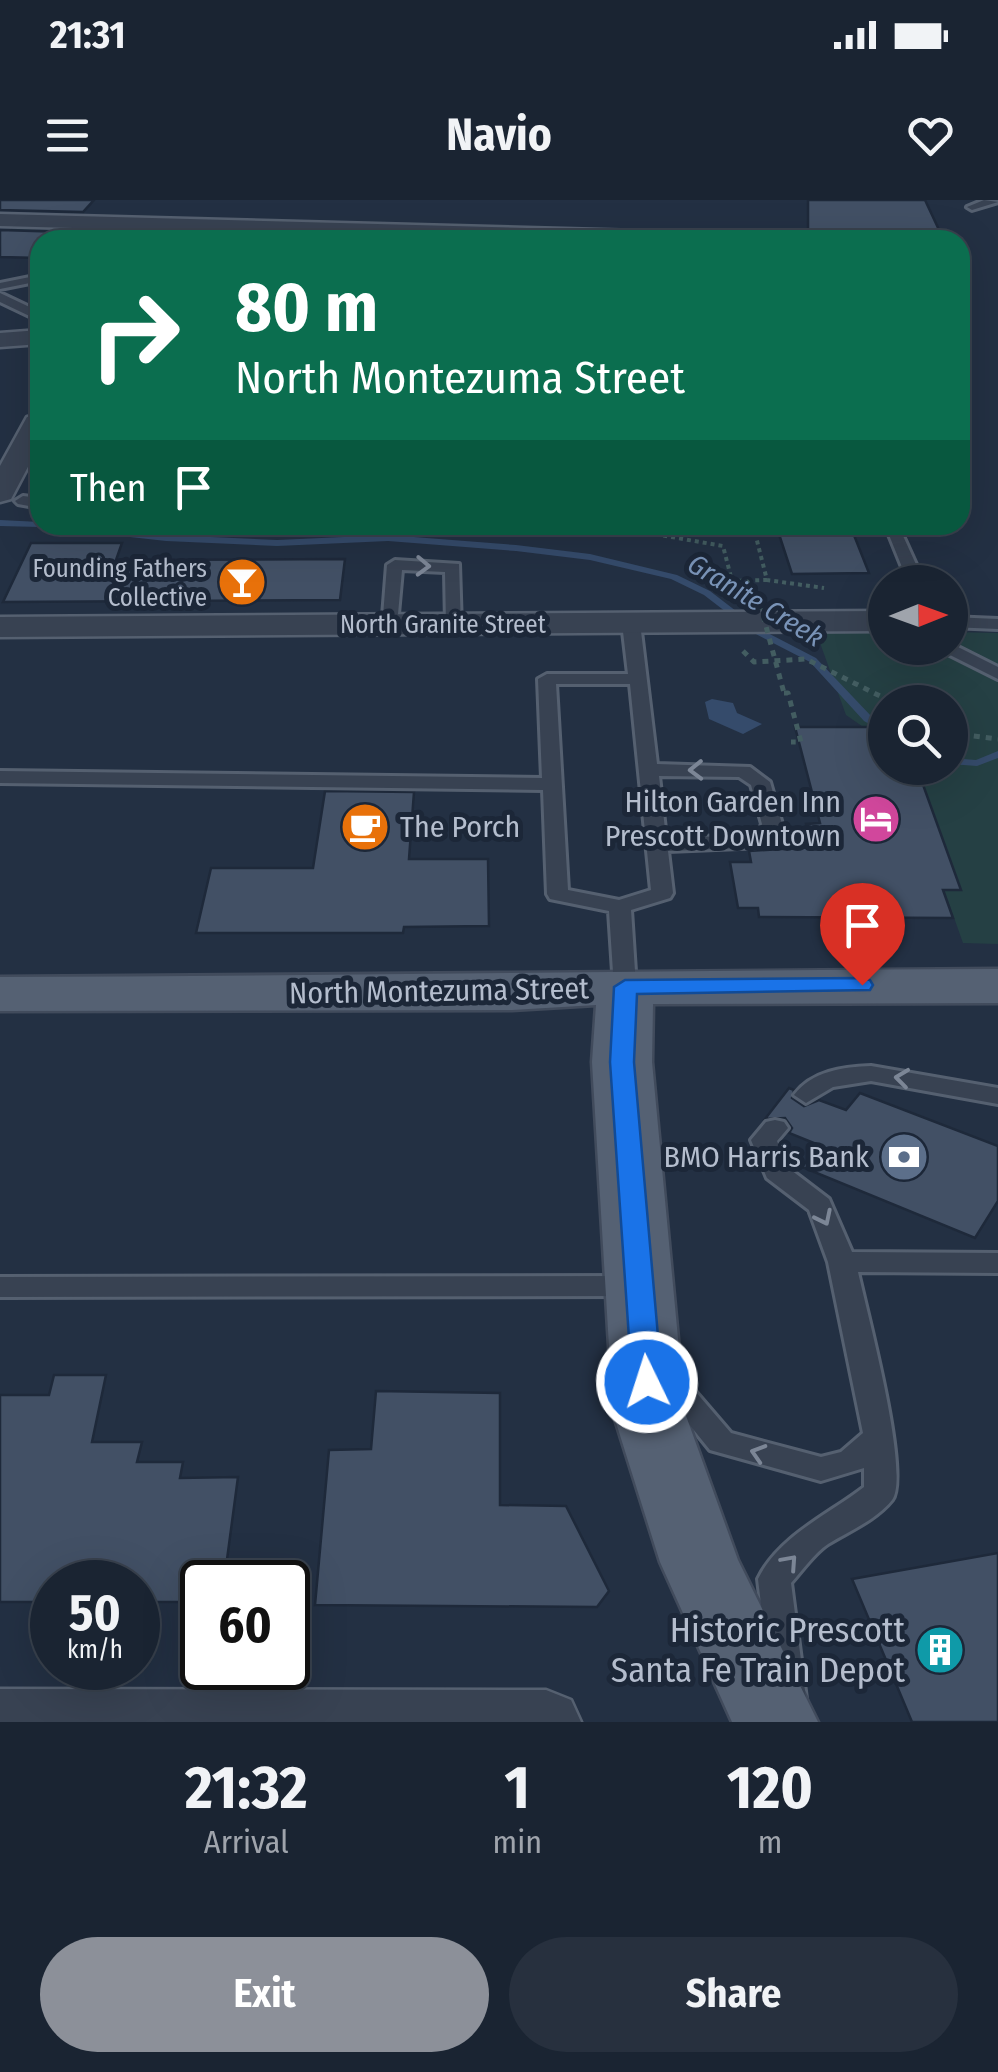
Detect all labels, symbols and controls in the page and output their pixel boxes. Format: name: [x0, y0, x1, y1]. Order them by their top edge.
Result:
text: 21:31: [50, 12, 126, 58]
icon: menu: [40, 108, 95, 163]
text: Navio: [446, 108, 552, 162]
icon: heart: [903, 108, 958, 163]
text: 80 m: [235, 266, 378, 350]
icon: right: [70, 270, 200, 400]
text: North Montezuma Street: [235, 351, 685, 405]
icon: arrive: [166, 460, 221, 515]
text: Then: [70, 465, 146, 511]
water label: Granite Creek: [682, 547, 830, 654]
place label: Founding Fathers Collective: [33, 554, 207, 613]
one-way arrow: [415, 555, 431, 576]
bar icon: Founding Fathers Collective: [216, 556, 268, 608]
north arrow: [868, 565, 968, 665]
map controls: [868, 565, 968, 785]
street label: North Granite Street: [340, 610, 547, 640]
button: search: [868, 685, 968, 785]
one-way arrow: [688, 759, 704, 780]
place label: Hilton Garden Inn Prescott Downtown: [605, 784, 841, 854]
hotel icon: Hilton Garden Inn Prescott Downtown: [850, 793, 902, 845]
cafe icon: The Porch: [339, 801, 391, 853]
place label: The Porch: [400, 809, 520, 845]
pin: [820, 883, 905, 986]
icon: arrive: [835, 898, 890, 953]
street label: North Montezuma Street: [289, 970, 589, 1012]
one-way arrow: [894, 1068, 910, 1089]
bank icon: BMO Harris Bank: [878, 1131, 930, 1183]
place label: BMO Harris Bank: [664, 1139, 869, 1175]
one-way arrow: [811, 1207, 831, 1225]
position arrow: [595, 1330, 699, 1434]
one-way arrow: [750, 1444, 767, 1465]
one-way arrow: [779, 1555, 797, 1574]
speed limit sign: 60: [180, 1560, 310, 1690]
text: 50: [69, 1583, 121, 1643]
place label: Historic Prescott Santa Fe Train Depot: [611, 1609, 906, 1691]
building icon: Historic Prescott Santa Fe Train Depot: [914, 1624, 966, 1676]
text: km/h: [67, 1635, 123, 1665]
text: 21:32: [185, 1752, 308, 1824]
text: 1: [505, 1752, 530, 1824]
text: 120: [727, 1752, 813, 1824]
text: Arrival: [204, 1823, 289, 1861]
text: min: [493, 1823, 542, 1861]
text: m: [758, 1823, 782, 1861]
button: Exit: [40, 1937, 489, 2052]
button: Share: [509, 1937, 958, 2052]

